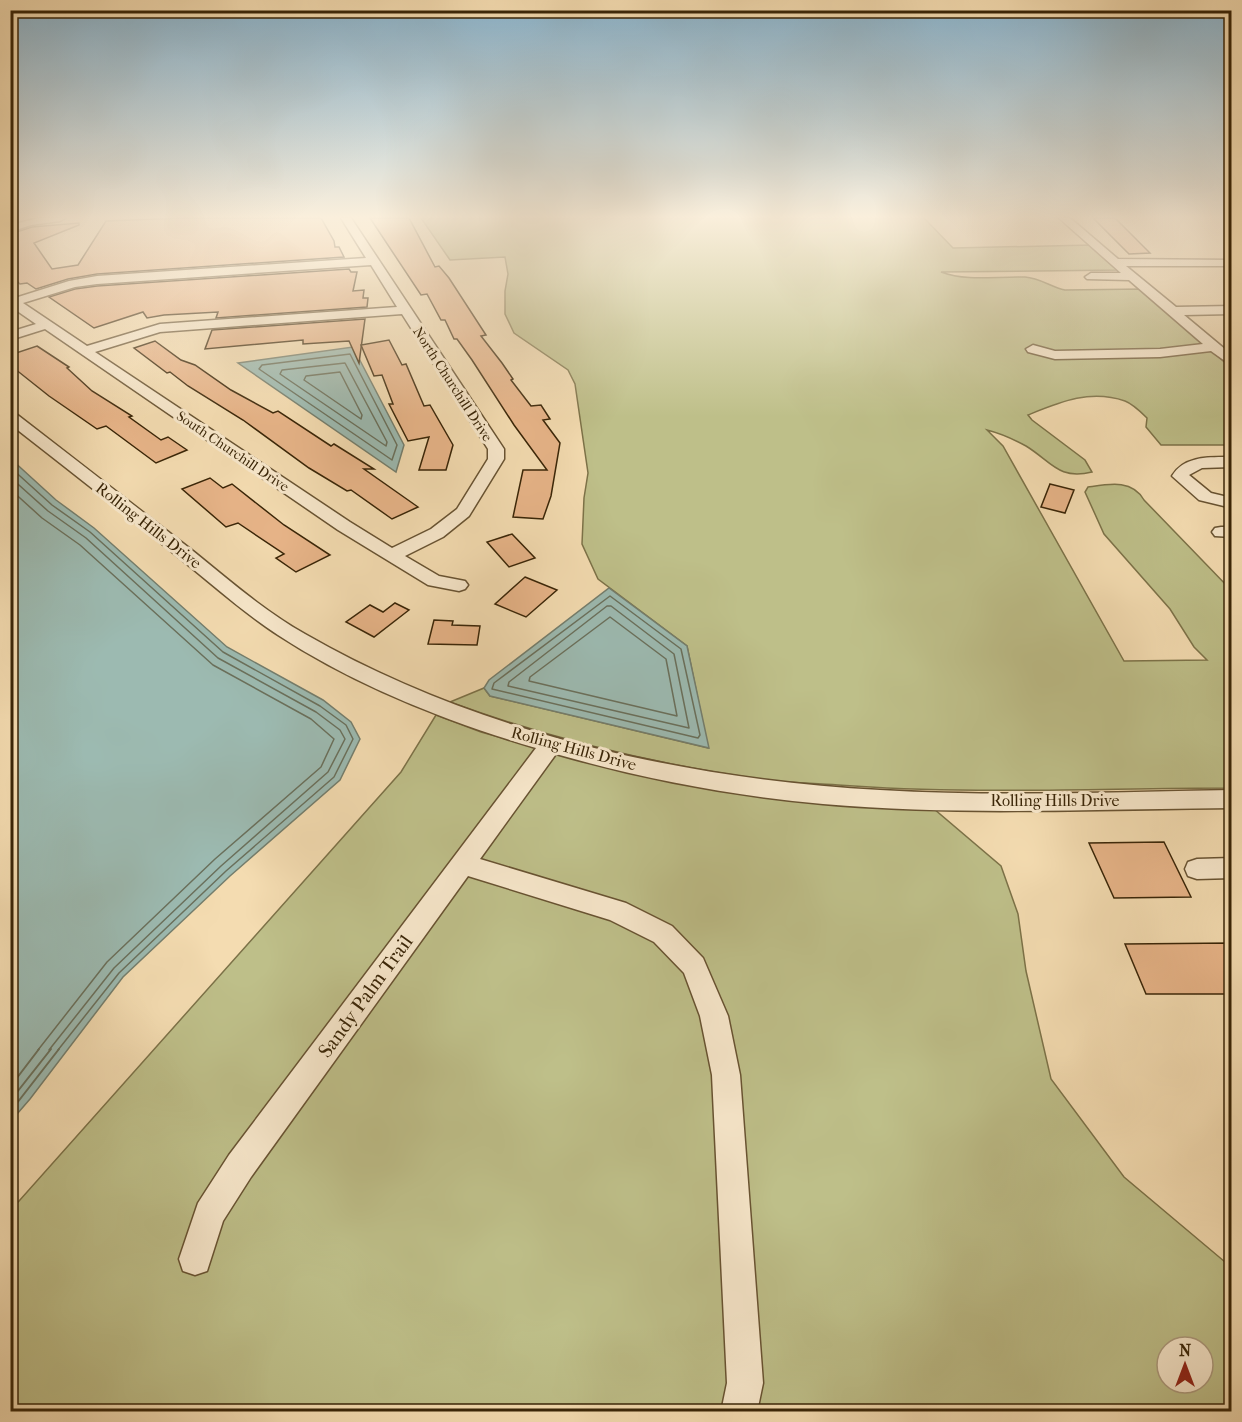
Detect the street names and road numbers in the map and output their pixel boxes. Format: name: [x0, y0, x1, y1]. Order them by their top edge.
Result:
street label: North Churchill Drive: [409, 324, 496, 445]
street label: South Churchill Drive: [173, 407, 292, 495]
street label: Rolling Hills Drive: [92, 478, 205, 573]
street label: Rolling Hills Drive: [509, 723, 639, 774]
street label: Rolling Hills Drive: [991, 791, 1120, 810]
street label: Sandy Palm Trail: [313, 930, 418, 1062]

